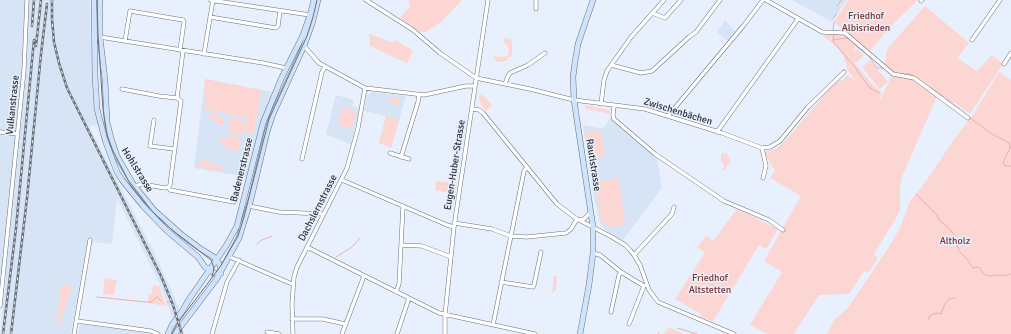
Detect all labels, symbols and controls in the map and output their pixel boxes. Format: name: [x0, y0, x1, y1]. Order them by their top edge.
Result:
park label: Friedhof Albisrieden: [842, 10, 890, 34]
street label: Vulkanstrasse: [4, 75, 22, 135]
street label: Zwischenbächen: [642, 96, 714, 128]
street label: Eugen-Huber-Strasse: [442, 119, 468, 211]
street label: Badenerstrasse: [228, 137, 256, 203]
street label: Rautistrasse: [583, 138, 603, 192]
street label: Hohlstrasse: [118, 145, 156, 195]
street label: Dachslernstrasse: [296, 173, 340, 243]
park label: Altholz: [940, 235, 970, 247]
park label: Friedhof Altstetten: [689, 272, 731, 296]

